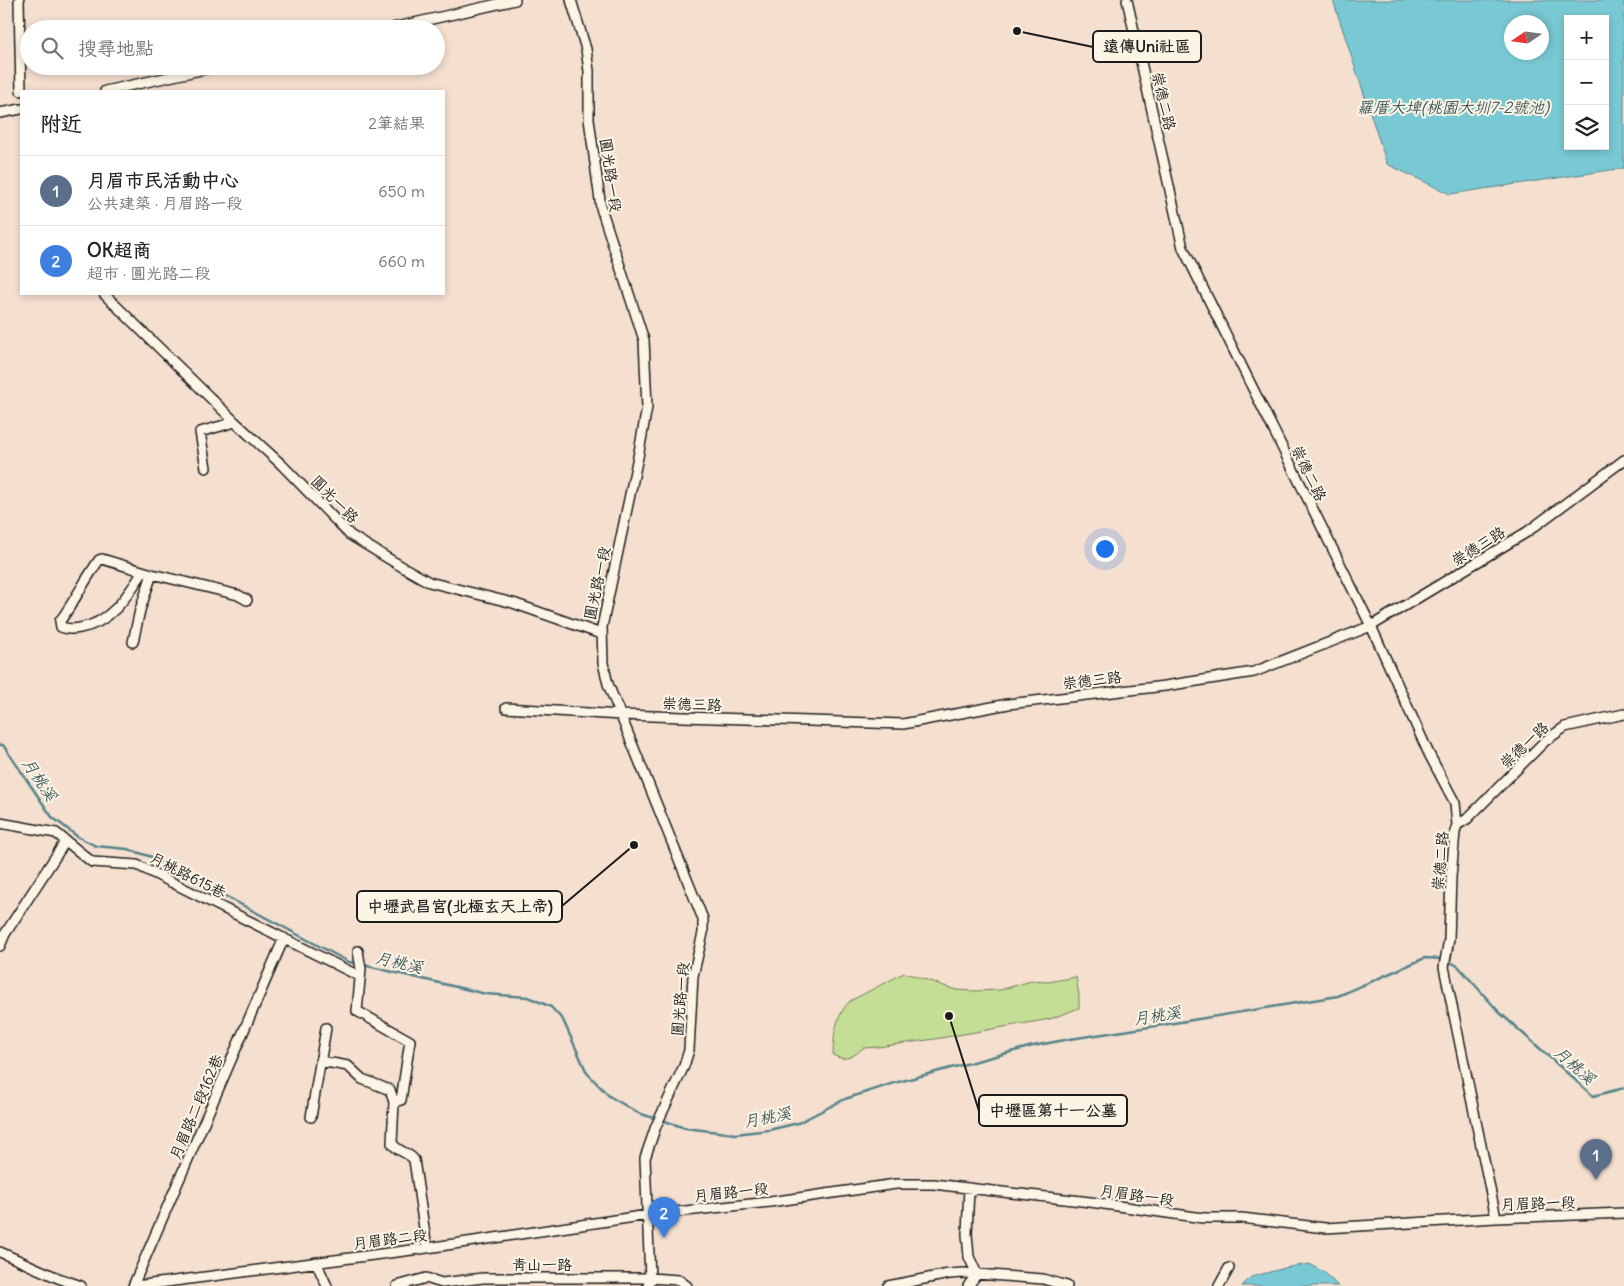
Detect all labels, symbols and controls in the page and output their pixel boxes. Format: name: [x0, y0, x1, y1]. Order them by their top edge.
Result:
north arrow: [1504, 15, 1549, 60]
map controls: [1564, 15, 1609, 150]
button: +: [1564, 15, 1609, 60]
search box: [20, 20, 445, 75]
callout: 遠傳Uni社區: [1093, 31, 1201, 62]
icon: search: [38, 34, 66, 62]
text: 搜尋地點: [78, 36, 154, 60]
text: 遠傳Uni社區: [1103, 36, 1191, 56]
button: −: [1564, 60, 1609, 105]
street label: 崇德二路: [1148, 70, 1180, 132]
water label: 羅厝大埤(桃園大圳7-2號池): [1357, 97, 1550, 117]
button: layers: [1564, 105, 1609, 150]
text: 附近: [40, 110, 82, 137]
text: 2筆結果: [368, 113, 425, 133]
street label: 圓光路一段: [596, 137, 626, 213]
text: 月眉市民活動中心: [87, 168, 239, 192]
text: 1: [53, 181, 59, 201]
text: 650 m: [378, 181, 425, 201]
text: 公共建築 · 月眉路一段: [87, 193, 242, 213]
text: OK超商: [87, 238, 151, 262]
text: 2: [52, 251, 60, 271]
text: 660 m: [378, 251, 425, 271]
text: 超市 · 圓光路二段: [87, 263, 210, 283]
street label: 崇德二路: [1287, 442, 1331, 504]
street label: 圓光一路: [307, 471, 363, 527]
street label: 崇德三路: [1448, 522, 1508, 570]
your location: [1092, 536, 1118, 562]
street label: 圓光路一段: [580, 544, 614, 622]
street label: 崇德三路: [1061, 667, 1123, 693]
street label: 崇德三路: [662, 693, 722, 715]
street label: 崇德一路: [1496, 718, 1552, 772]
water label: 月桃溪: [18, 754, 62, 805]
street label: 崇德二路: [1428, 830, 1452, 892]
street label: 月桃路615巷: [147, 848, 229, 902]
callout: 中壢武昌宮(北極玄天上帝): [357, 891, 562, 922]
text: 中壢武昌宮(北極玄天上帝): [367, 896, 553, 917]
water label: 月桃溪: [373, 947, 426, 977]
street label: 圓光路一段: [667, 961, 693, 1037]
water label: 月桃溪: [1132, 1001, 1183, 1029]
water label: 月桃溪: [1550, 1042, 1600, 1089]
street label: 月眉路二段162巷: [165, 1051, 227, 1163]
callout: 中壢區第十一公墓: [979, 1095, 1127, 1126]
text: 中壢區第十一公墓: [989, 1100, 1117, 1120]
water label: 月桃溪: [742, 1102, 793, 1131]
pin: 1: [1580, 1139, 1612, 1180]
street label: 月眉路一段: [693, 1179, 769, 1205]
street label: 月眉路一段: [1099, 1180, 1175, 1210]
street label: 月眉路一段: [1500, 1192, 1576, 1214]
pin: 2: [648, 1197, 680, 1238]
street label: 月眉路二段: [352, 1225, 428, 1253]
street label: 青山一路: [512, 1255, 572, 1274]

